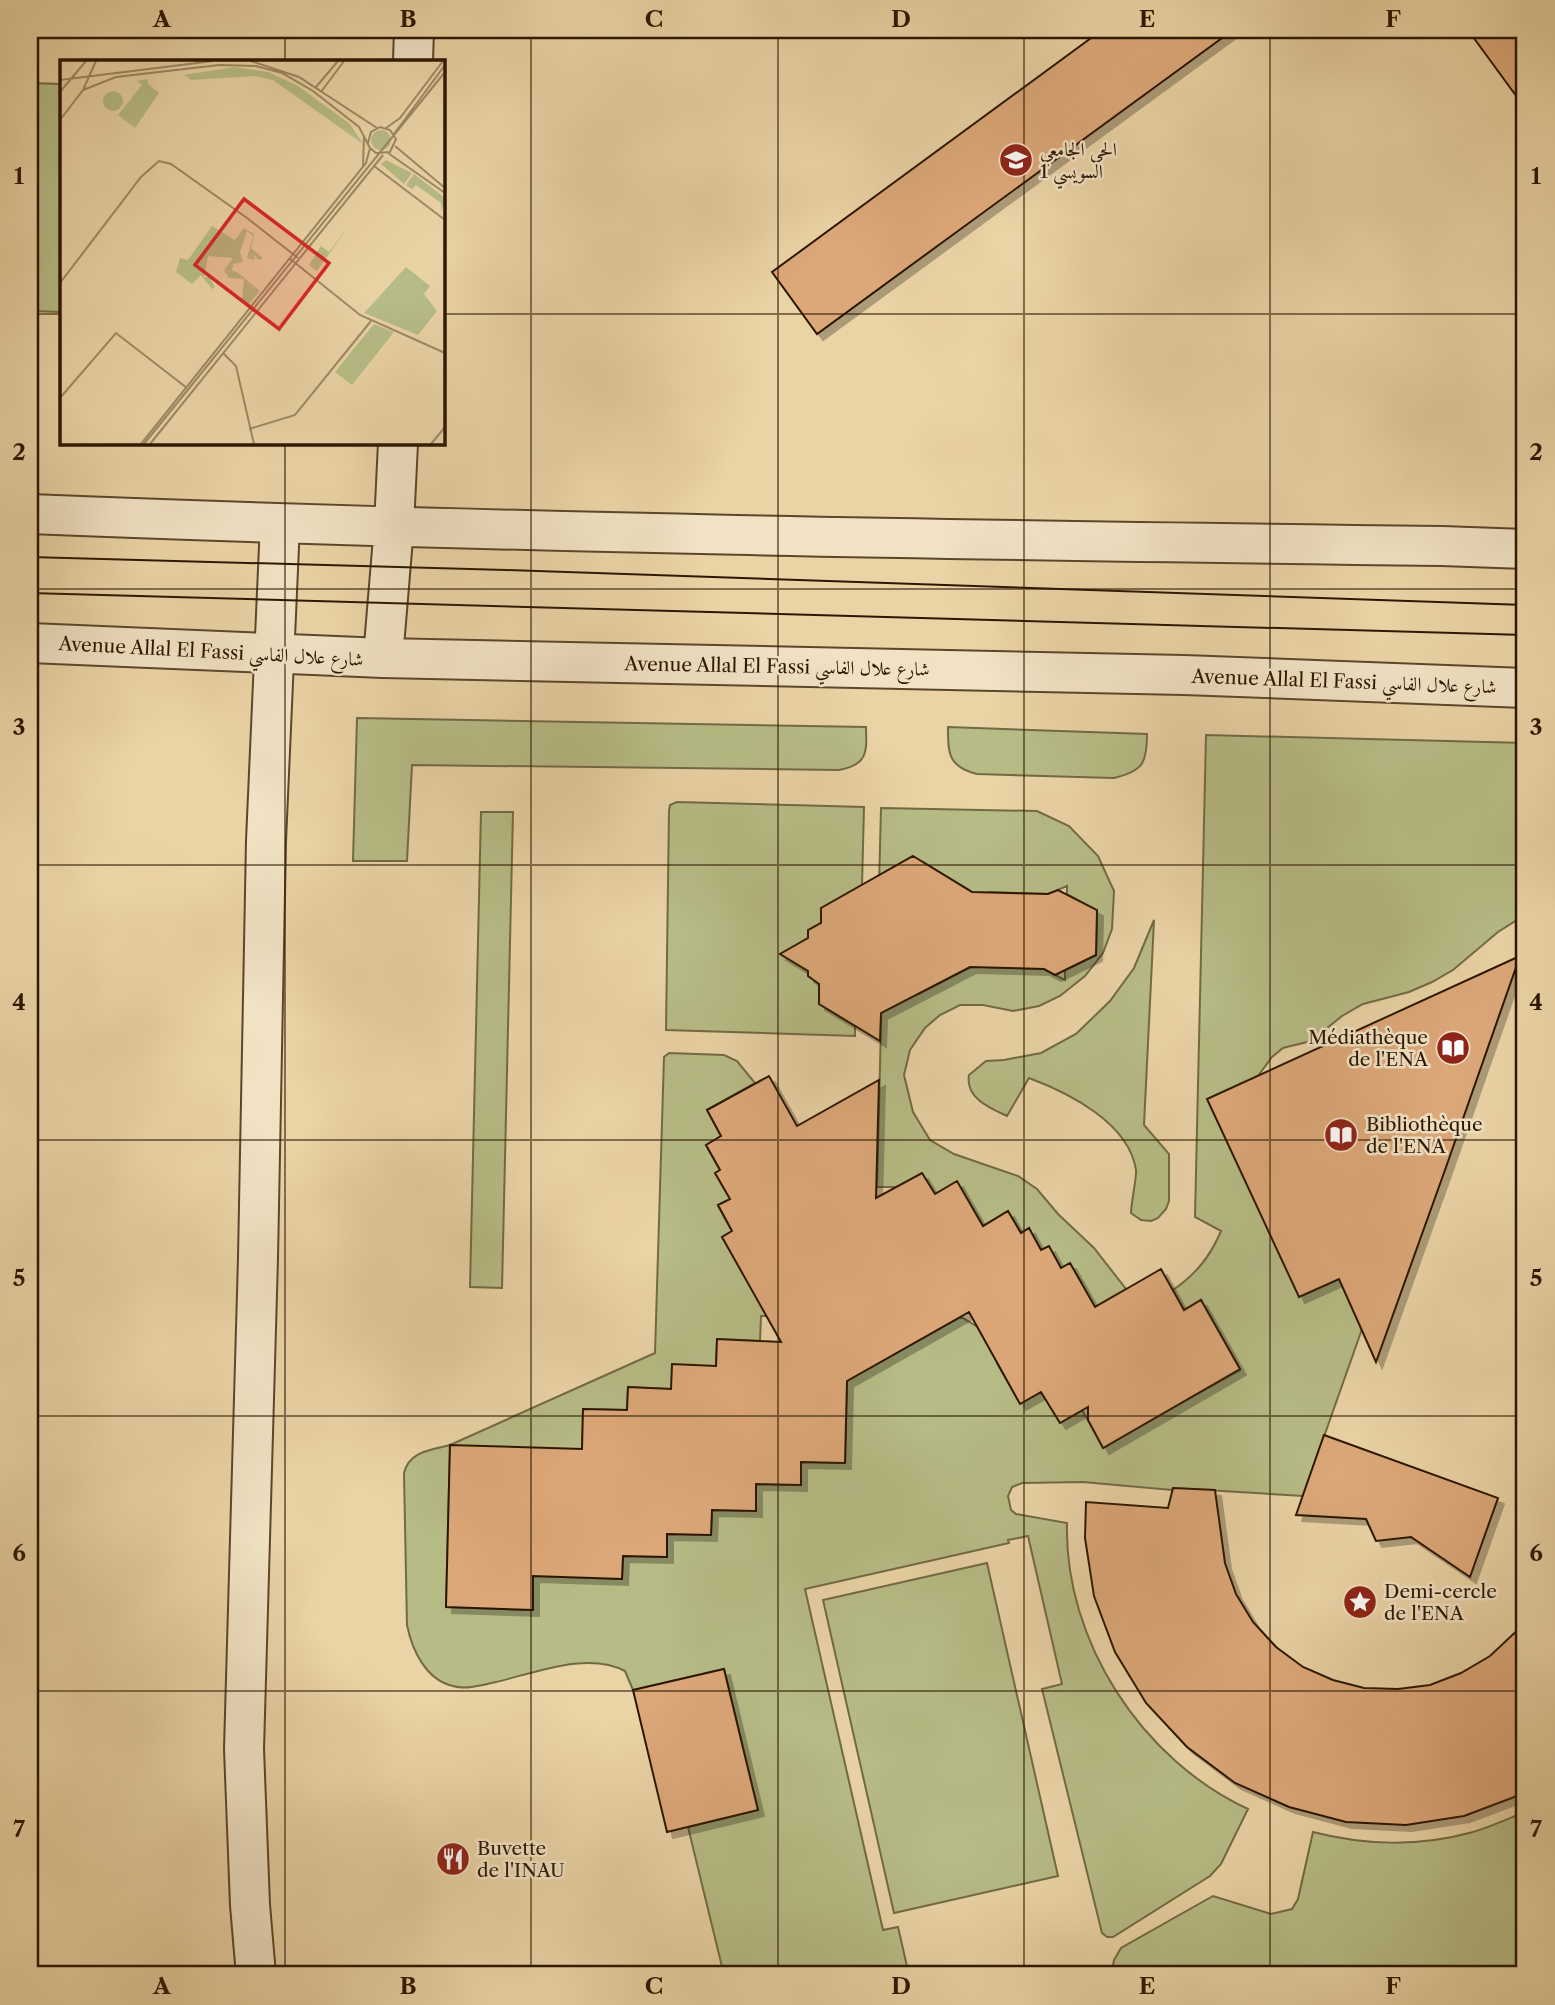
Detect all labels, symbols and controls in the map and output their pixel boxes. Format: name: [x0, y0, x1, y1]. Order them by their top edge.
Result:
text: A: [152, 5, 172, 33]
text: B: [399, 5, 417, 33]
text: C: [645, 5, 663, 33]
text: D: [891, 5, 911, 33]
text: E: [1139, 5, 1155, 33]
text: F: [1385, 5, 1401, 33]
inset map: [60, 60, 444, 444]
place label: الحي الجامعي السويسي 1: [1040, 138, 1117, 189]
school or university icon: الحي الجامعي السويسي 1: [997, 141, 1035, 179]
text: 1: [14, 162, 25, 190]
text: 1: [1531, 162, 1542, 190]
text: 2: [12, 438, 26, 466]
text: 2: [1529, 438, 1543, 466]
street label: Avenue Allal El Fassi شارع علال الفاسي: [57, 632, 364, 677]
street label: Avenue Allal El Fassi شارع علال الفاسي: [623, 652, 930, 687]
street label: Avenue Allal El Fassi شارع علال الفاسي: [1190, 665, 1497, 704]
text: 3: [13, 713, 26, 741]
text: 3: [1530, 713, 1543, 741]
text: 4: [12, 988, 26, 1016]
text: 4: [1529, 988, 1543, 1016]
place label: Médiathèque de l'ENA: [1308, 1026, 1429, 1071]
library icon: Médiathèque de l'ENA: [1434, 1029, 1472, 1067]
place label: Bibliothèque de l'ENA: [1366, 1113, 1483, 1158]
library icon: Bibliothèque de l'ENA: [1322, 1116, 1360, 1154]
text: 5: [13, 1264, 25, 1292]
text: 5: [1530, 1264, 1542, 1292]
text: 6: [12, 1539, 26, 1567]
text: 6: [1529, 1539, 1543, 1567]
place label: Demi-cercle de l'ENA: [1384, 1580, 1497, 1625]
place icon: Demi-cercle de l'ENA: [1341, 1583, 1379, 1621]
text: 7: [13, 1815, 25, 1843]
text: 7: [1530, 1815, 1542, 1843]
place label: Buvette de l'INAU: [477, 1837, 565, 1882]
restaurant icon: Buvette de l'INAU: [434, 1840, 472, 1878]
text: A: [152, 1972, 172, 2000]
text: B: [399, 1972, 417, 2000]
text: C: [645, 1972, 663, 2000]
text: D: [891, 1972, 911, 2000]
text: E: [1139, 1972, 1155, 2000]
text: F: [1385, 1972, 1401, 2000]

